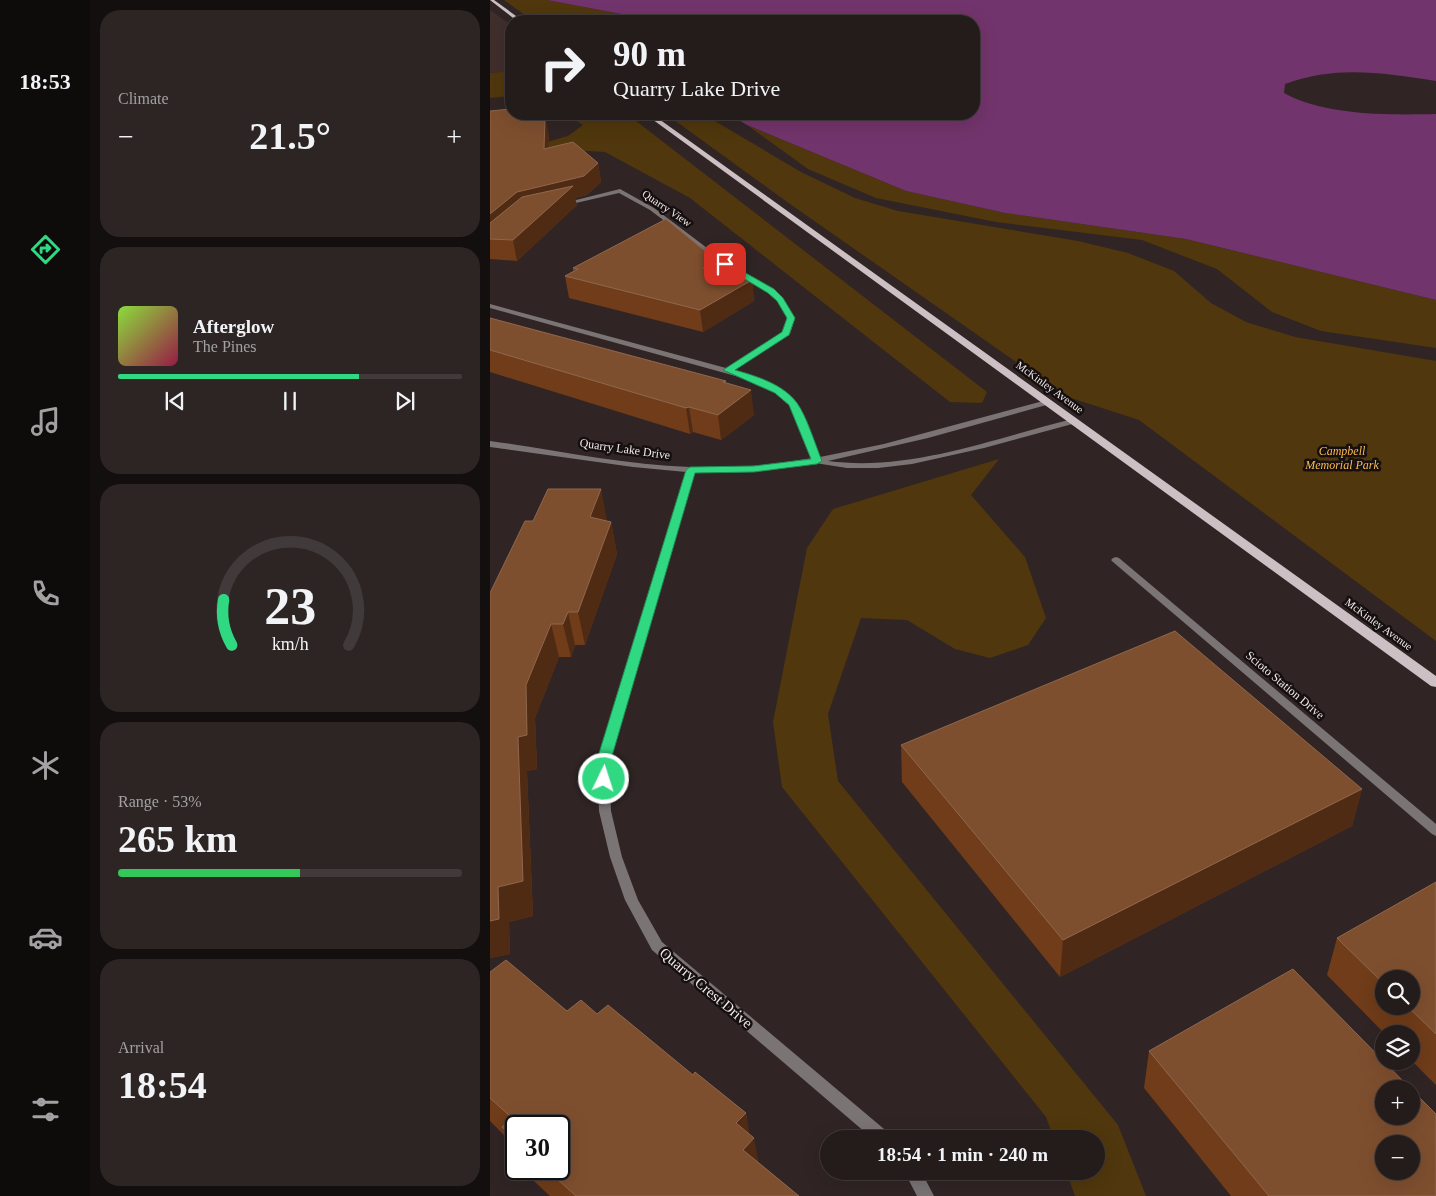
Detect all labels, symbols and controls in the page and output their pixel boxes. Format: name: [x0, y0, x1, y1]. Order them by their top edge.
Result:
icon: right: [530, 35, 595, 100]
text: 90 m: [613, 35, 686, 74]
text: 18:53: [19, 69, 71, 94]
text: Quarry Lake Drive: [613, 76, 780, 101]
text: Climate: [118, 90, 169, 107]
text: 21.5°: [249, 115, 331, 157]
text: −: [118, 121, 134, 152]
text: +: [446, 121, 462, 152]
street label: Quarry View: [640, 187, 694, 229]
icon: directions: [28, 232, 63, 267]
pin: [704, 243, 746, 285]
icon: arrive: [711, 250, 739, 278]
text: Afterglow: [193, 316, 274, 337]
text: The Pines: [193, 338, 257, 355]
street label: McKinley Avenue: [1014, 359, 1086, 415]
icon: previous: [161, 387, 189, 415]
icon: pause: [276, 387, 304, 415]
icon: next: [391, 387, 419, 415]
icon: music: [28, 404, 63, 439]
street label: Quarry Lake Drive: [579, 436, 671, 462]
park label: Campbell Memorial Park: [1304, 444, 1379, 472]
icon: phone: [28, 576, 63, 611]
text: 23: [264, 578, 316, 635]
street label: McKinley Avenue: [1343, 596, 1415, 652]
text: km/h: [272, 634, 308, 654]
street label: Scioto Station Drive: [1243, 648, 1327, 722]
icon: climate: [28, 748, 63, 783]
position arrow: [577, 752, 629, 804]
text: Range · 53%: [118, 793, 202, 810]
text: 265 km: [118, 818, 237, 860]
icon: car: [28, 920, 63, 955]
street label: Quarry Crest Drive: [657, 945, 756, 1032]
map controls: [1375, 970, 1420, 1180]
button: search: [1375, 970, 1420, 1015]
button: layers: [1375, 1025, 1420, 1070]
text: Arrival: [118, 1039, 164, 1056]
text: 18:54: [118, 1064, 207, 1106]
button: +: [1375, 1080, 1420, 1125]
icon: filters: [28, 1092, 63, 1127]
speed limit sign: 30: [505, 1115, 570, 1180]
button: −: [1375, 1135, 1420, 1180]
text: 18:54 · 1 min · 240 m: [877, 1144, 1048, 1165]

